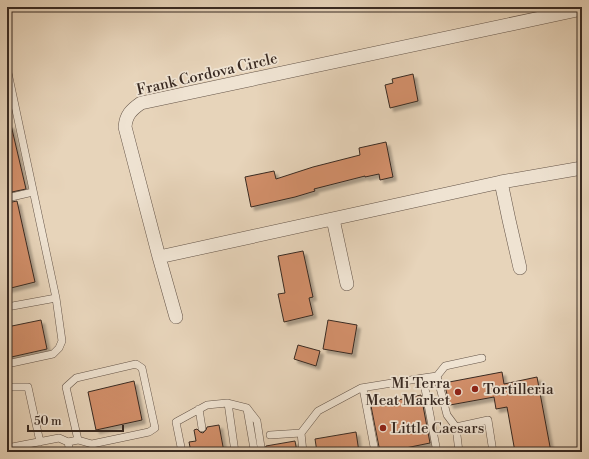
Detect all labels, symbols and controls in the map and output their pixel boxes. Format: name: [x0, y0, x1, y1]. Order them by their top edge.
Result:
street label: Frank Cordova Circle: [135, 49, 280, 100]
place label: Mi Terra Meat Market: [365, 374, 451, 410]
place label: Tortilleria: [483, 380, 554, 399]
marker: Tortilleria: [470, 384, 480, 394]
marker: Mi Terra Meat Market: [453, 387, 463, 397]
scale bar: [28, 407, 123, 433]
text: 50 m: [34, 414, 62, 429]
place label: Little Caesars: [391, 419, 484, 438]
marker: Little Caesars: [378, 423, 388, 433]

